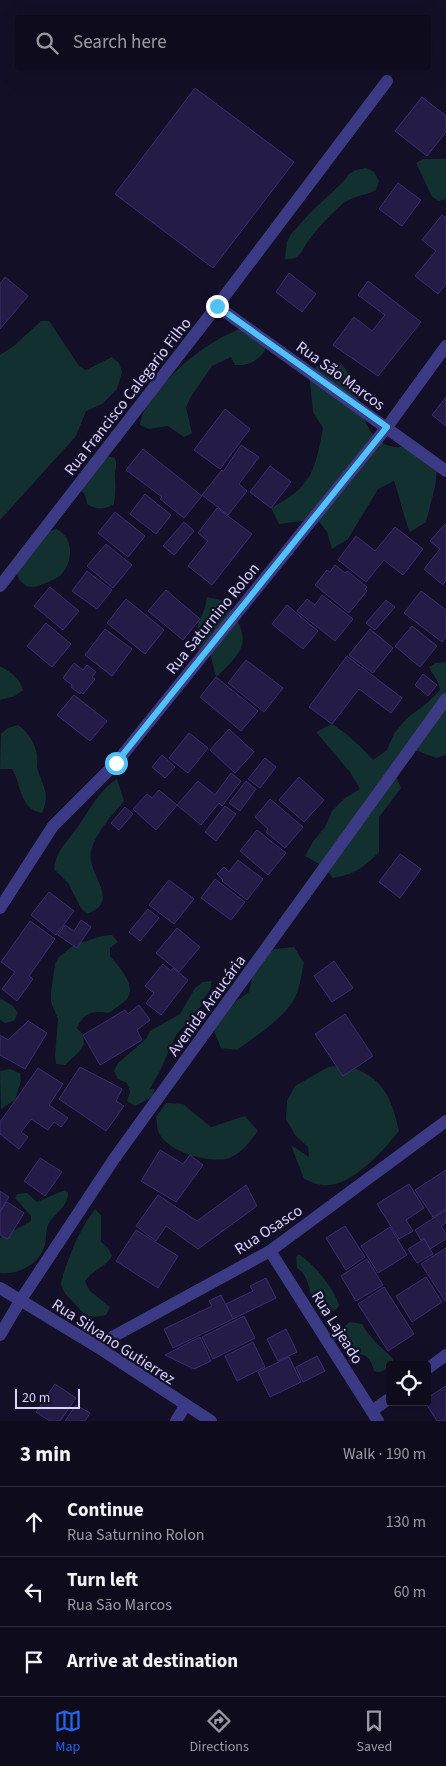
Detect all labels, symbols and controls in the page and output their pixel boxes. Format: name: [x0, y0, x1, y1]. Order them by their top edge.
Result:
search box: [15, 15, 431, 70]
icon: search: [33, 29, 61, 57]
text: Search here: [73, 29, 167, 56]
route end: [206, 295, 229, 318]
street label: Rua Francisco Calegario Filho: [59, 313, 196, 480]
street label: Rua São Marcos: [291, 336, 390, 416]
street label: Rua Saturnino Rolon: [161, 558, 265, 679]
route start: [105, 752, 128, 775]
street label: Avenida Araucária: [163, 951, 251, 1061]
street label: Rua Osasco: [230, 1200, 307, 1260]
street label: Rua Lajeado: [306, 1287, 368, 1368]
street label: Rua Silvano Gutierrez: [47, 1294, 180, 1390]
map controls: [386, 1361, 431, 1406]
button: locate: [386, 1361, 431, 1406]
scale bar: [15, 1386, 80, 1409]
text: 20 m: [22, 1388, 50, 1408]
text: 3 min: [20, 1439, 71, 1469]
text: Walk · 190 m: [343, 1443, 426, 1465]
text: Continue: [67, 1497, 144, 1524]
icon: ahead: [20, 1508, 48, 1536]
text: 130 m: [386, 1511, 426, 1533]
text: Rua Saturnino Rolon: [67, 1524, 205, 1546]
text: Turn left: [67, 1567, 138, 1594]
icon: left: [20, 1578, 48, 1606]
text: 60 m: [394, 1581, 426, 1603]
text: Rua São Marcos: [67, 1594, 172, 1616]
icon: arrive: [20, 1648, 48, 1676]
text: Arrive at destination: [67, 1648, 238, 1675]
tab: Map: [54, 1707, 82, 1757]
tab: Directions: [190, 1707, 249, 1757]
tab: Saved: [356, 1707, 392, 1757]

